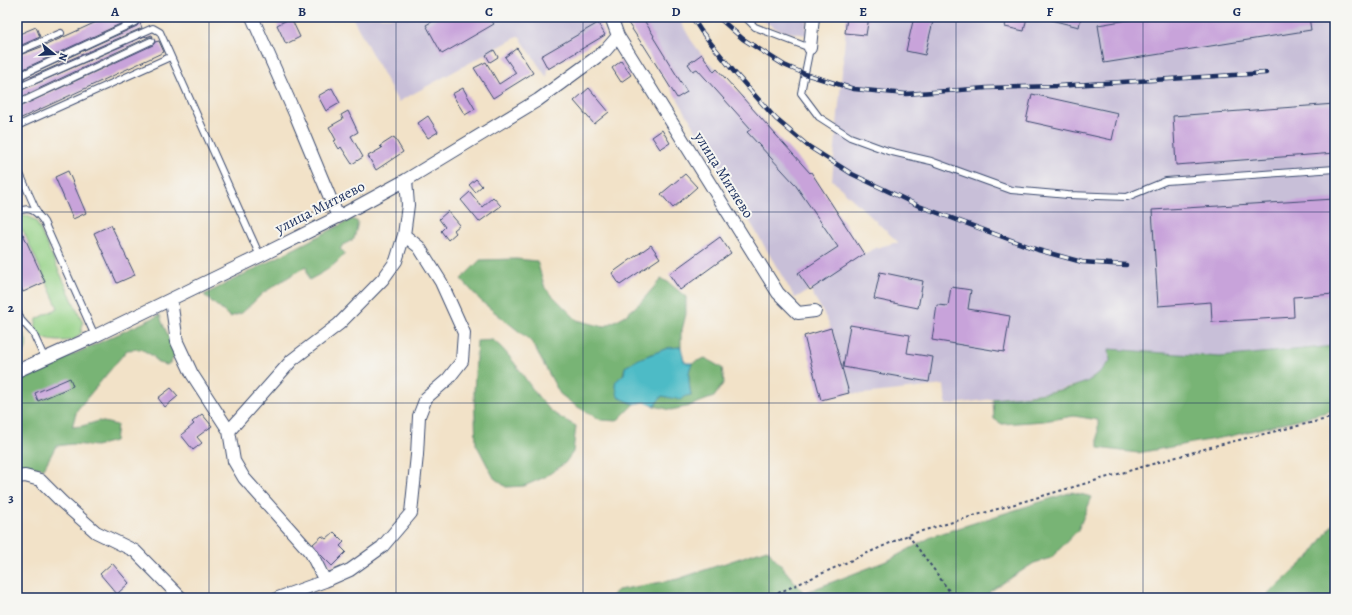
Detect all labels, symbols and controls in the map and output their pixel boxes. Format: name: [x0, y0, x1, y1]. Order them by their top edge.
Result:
text: A: [110, 3, 120, 20]
text: B: [298, 3, 306, 20]
text: C: [485, 3, 493, 20]
text: D: [671, 3, 681, 20]
text: E: [859, 3, 867, 20]
text: F: [1047, 3, 1054, 20]
text: G: [1233, 3, 1241, 20]
north arrow: [34, 34, 74, 74]
text: N: [55, 51, 71, 63]
text: 1: [9, 109, 14, 126]
street label: улица Митяево: [689, 127, 758, 222]
street label: улица Митяево: [271, 176, 368, 239]
text: 2: [8, 299, 15, 316]
text: 3: [8, 489, 14, 506]

